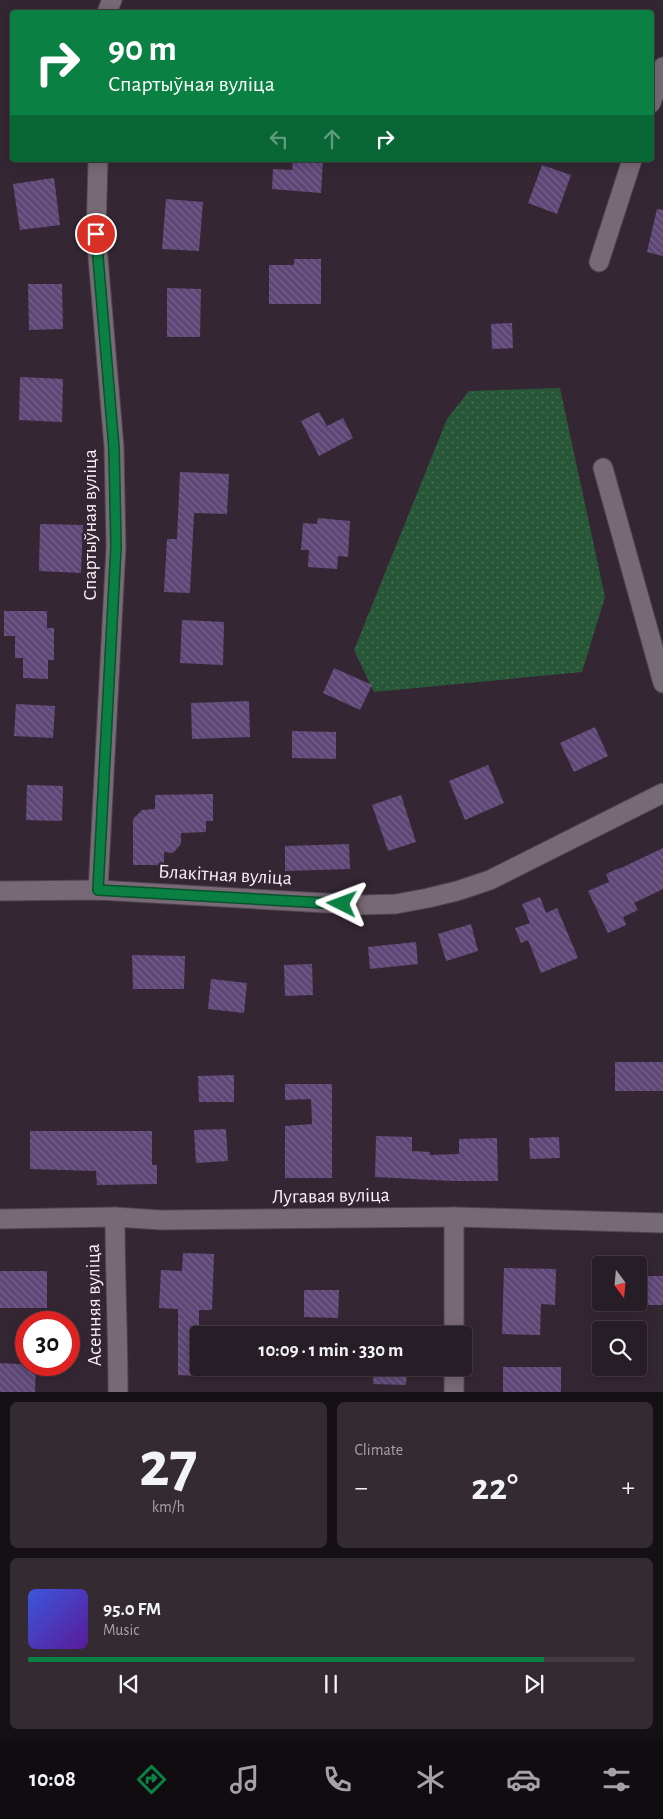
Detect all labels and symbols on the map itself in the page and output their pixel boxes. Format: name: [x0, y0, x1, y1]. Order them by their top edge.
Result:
pin: [75, 213, 117, 255]
street label: Спартыўная вуліца: [80, 449, 100, 601]
street label: Блакітная вуліца: [158, 862, 292, 888]
position arrow: [315, 877, 367, 929]
street label: Лугавая вуліца: [272, 1185, 390, 1207]
street label: Асенняя вуліца: [83, 1244, 105, 1366]
north arrow: [592, 1256, 648, 1311]
speed limit sign: 30: [15, 1311, 80, 1376]

